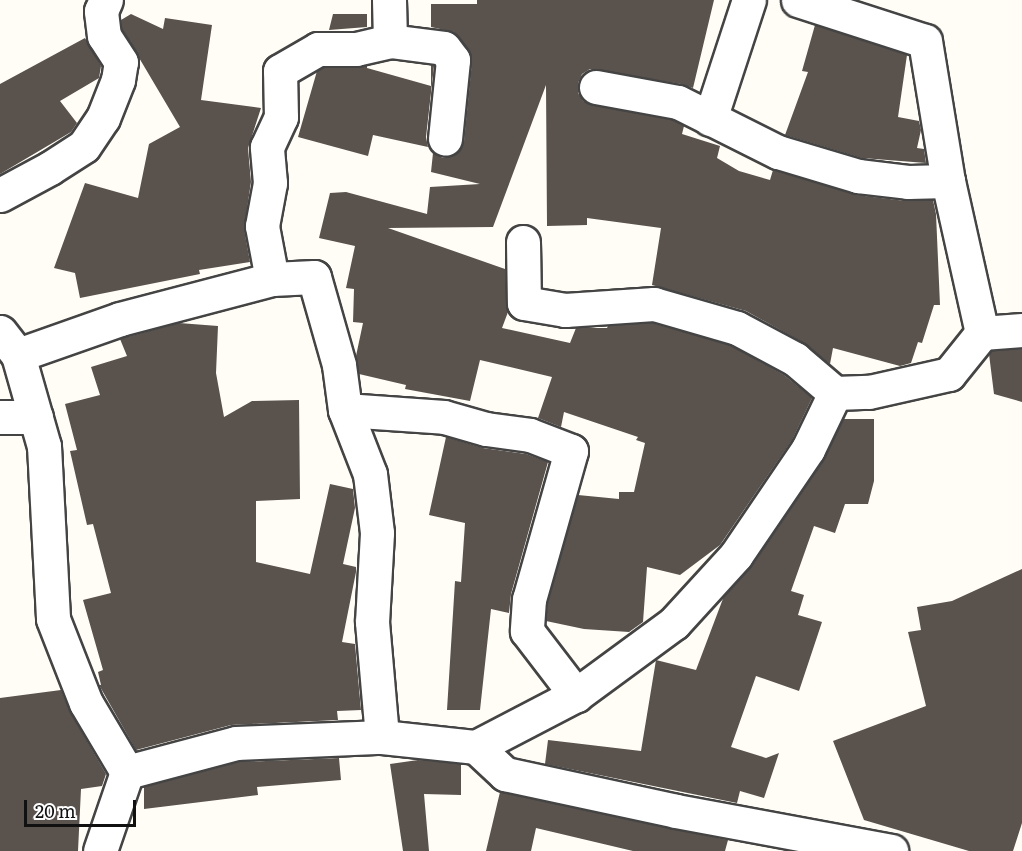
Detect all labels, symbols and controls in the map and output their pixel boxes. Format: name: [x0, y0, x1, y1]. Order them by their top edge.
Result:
scale bar: [27, 788, 140, 826]
text: 20 m: [35, 797, 76, 824]

